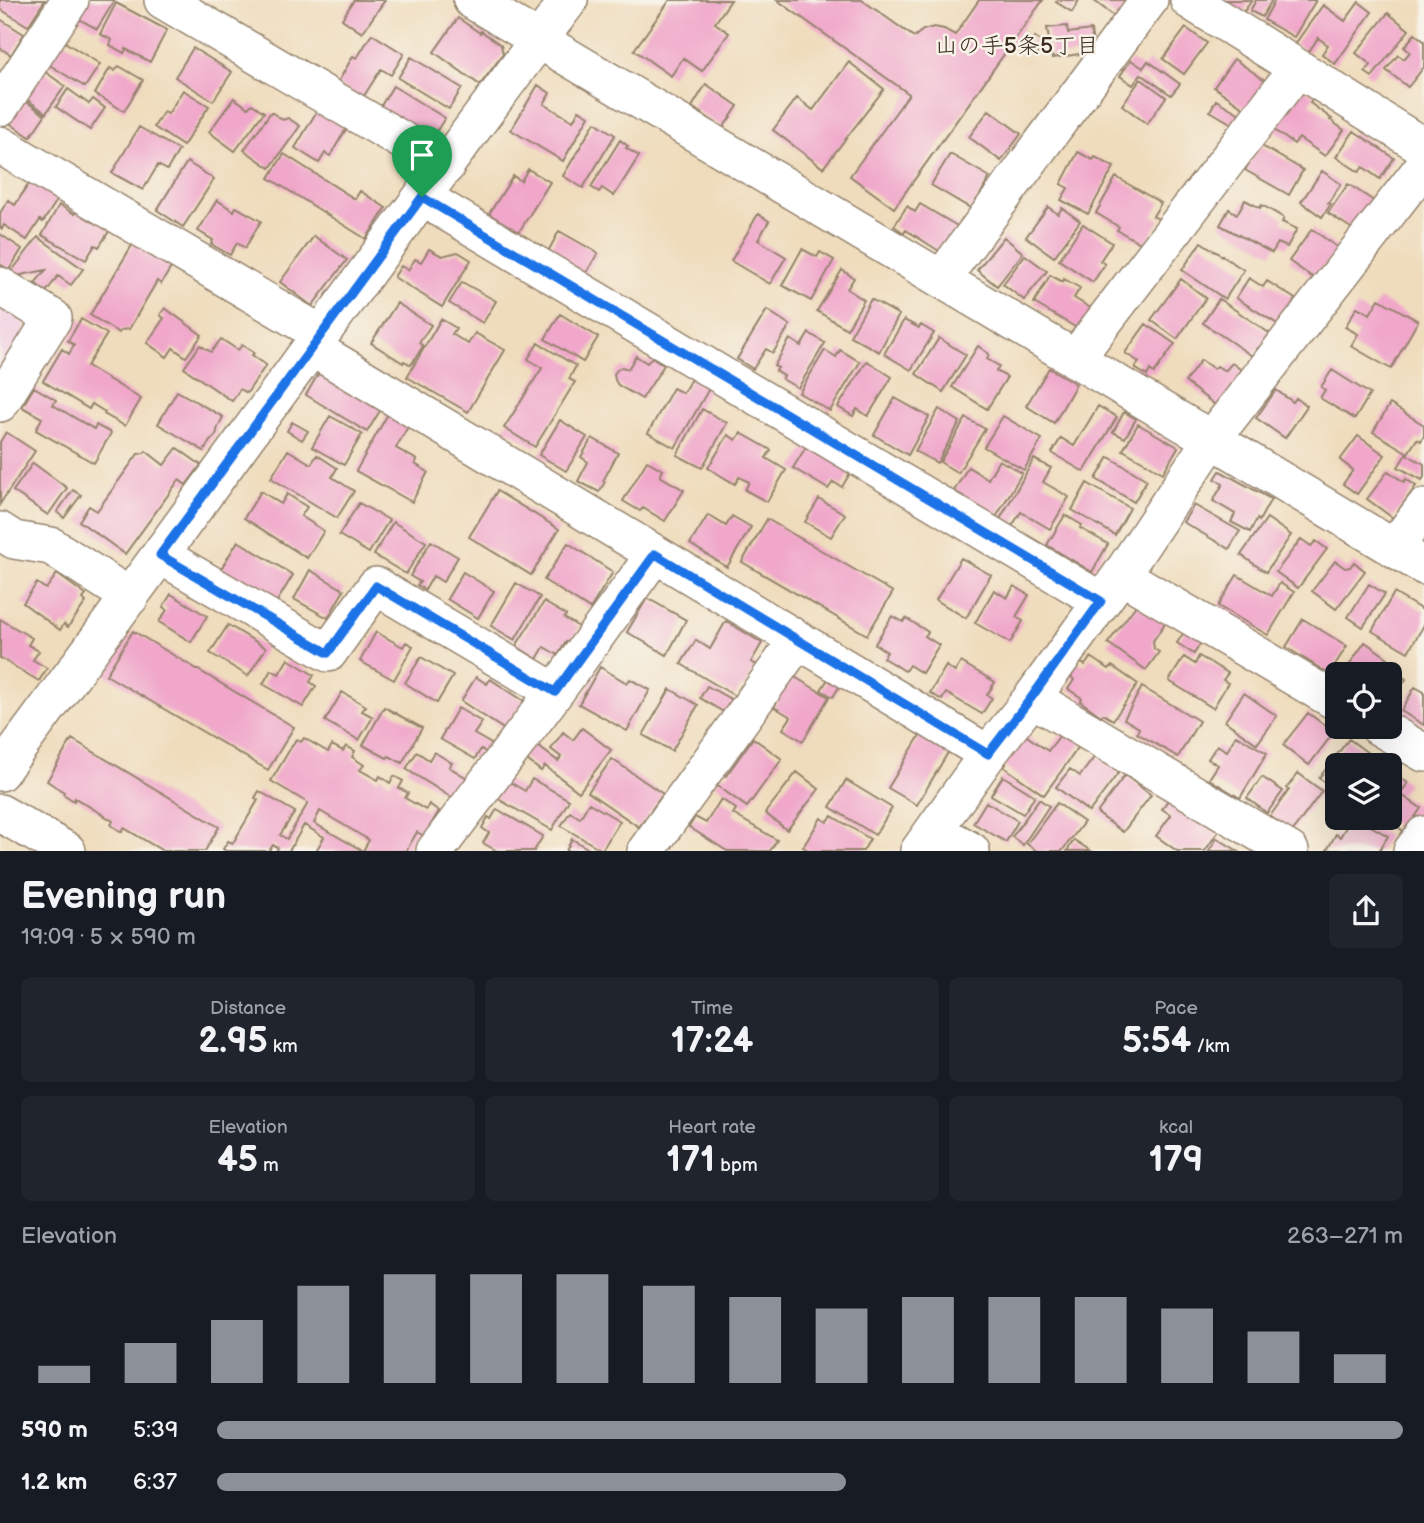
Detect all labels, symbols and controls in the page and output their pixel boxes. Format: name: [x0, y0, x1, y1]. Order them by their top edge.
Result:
district label: 山の手5条5丁目: [935, 32, 1099, 60]
pin: [392, 125, 452, 197]
icon: arrive: [403, 136, 441, 174]
map controls: [1325, 662, 1402, 830]
button: locate: [1325, 662, 1402, 739]
button: layers: [1325, 753, 1402, 830]
text: Evening run: [21, 874, 226, 919]
button: share: [1329, 874, 1403, 948]
text: 19:09 · 5 × 590 m: [21, 923, 196, 951]
text: Distance: [210, 997, 286, 1020]
text: Time: [691, 997, 733, 1020]
text: Pace: [1154, 997, 1198, 1020]
text: 2.95: [198, 1020, 268, 1063]
text: 17:24: [671, 1020, 753, 1063]
text: 5:54: [1122, 1020, 1191, 1063]
text: km: [268, 1035, 298, 1058]
text: /km: [1191, 1035, 1230, 1058]
text: Elevation: [208, 1116, 288, 1139]
text: Heart rate: [668, 1116, 756, 1139]
text: kcal: [1159, 1116, 1193, 1139]
text: 45: [217, 1139, 258, 1182]
text: 171: [666, 1139, 715, 1182]
text: 179: [1149, 1139, 1203, 1182]
text: m: [258, 1154, 279, 1177]
text: bpm: [715, 1154, 758, 1177]
text: Elevation: [21, 1222, 117, 1250]
text: 263–271 m: [1287, 1222, 1403, 1250]
text: 590 m: [21, 1416, 88, 1444]
text: 5:39: [133, 1416, 178, 1444]
text: 1.2 km: [21, 1468, 87, 1496]
text: 6:37: [133, 1468, 177, 1496]

